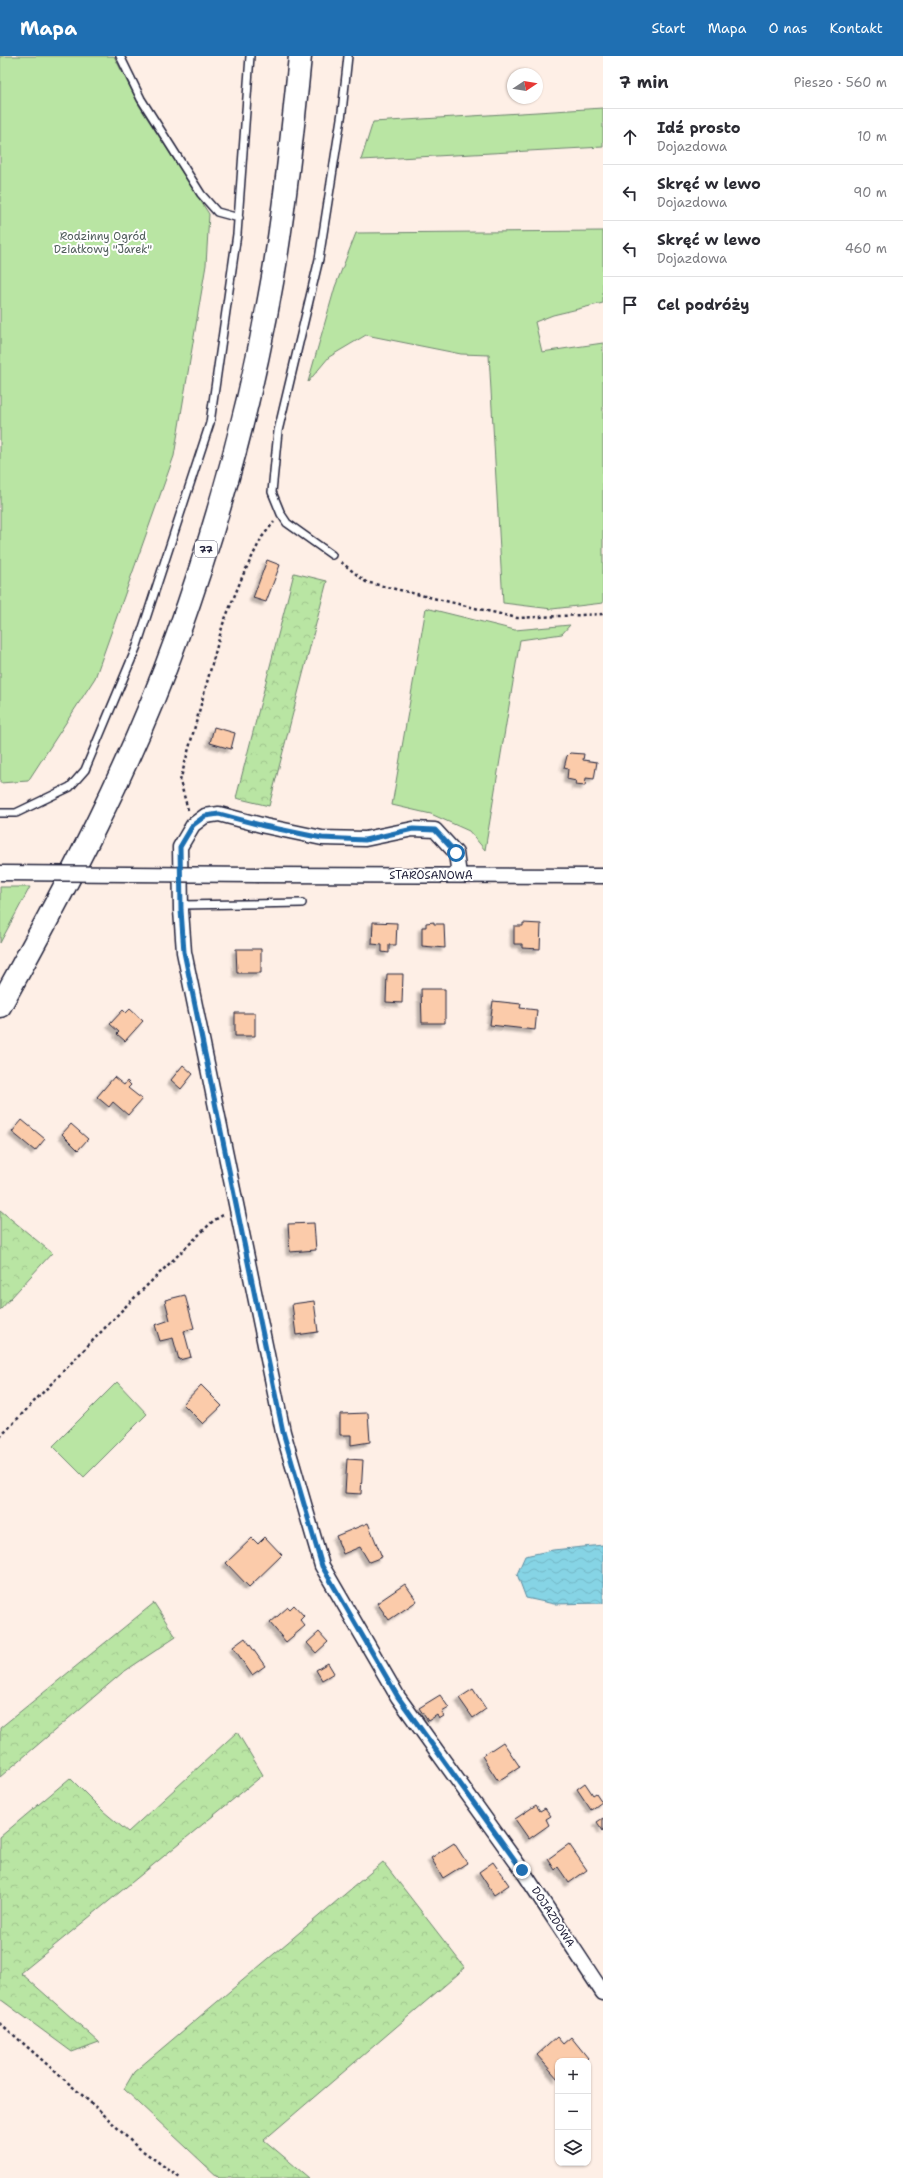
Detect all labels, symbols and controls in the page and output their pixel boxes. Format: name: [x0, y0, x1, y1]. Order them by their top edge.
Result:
text: Mapa: [20, 16, 77, 41]
text: Start: [651, 19, 686, 37]
text: Mapa: [708, 19, 746, 37]
text: O nas: [768, 19, 807, 37]
text: Kontakt: [829, 19, 883, 37]
north arrow: [507, 68, 543, 104]
text: 7 min: [619, 71, 669, 93]
text: Pieszo · 560 m: [794, 74, 887, 91]
text: Idź prosto: [657, 118, 741, 138]
icon: ahead: [619, 126, 641, 148]
text: 10 m: [857, 128, 887, 145]
text: Dojazdowa: [657, 138, 727, 155]
text: Skręć w lewo: [657, 174, 761, 194]
icon: left: [619, 182, 641, 204]
text: 90 m: [853, 184, 887, 201]
text: Dojazdowa: [657, 194, 727, 211]
park label: Rodzinny Ogród Działkowy "Jarek": [54, 229, 152, 257]
text: Skręć w lewo: [657, 230, 761, 250]
icon: left: [619, 238, 641, 260]
text: 460 m: [845, 240, 887, 257]
text: Dojazdowa: [657, 250, 727, 267]
icon: arrive: [619, 294, 641, 316]
text: Cel podróży: [657, 295, 749, 315]
road number: 77: [195, 541, 217, 557]
route start: [447, 844, 465, 862]
street label: STAROSANOWA: [389, 868, 473, 883]
route end: [513, 1861, 531, 1879]
street label: DOJAZDOWA: [528, 1884, 578, 1950]
map controls: [555, 2058, 591, 2166]
button: +: [555, 2058, 591, 2094]
button: −: [555, 2094, 591, 2130]
button: layers: [555, 2130, 591, 2166]

